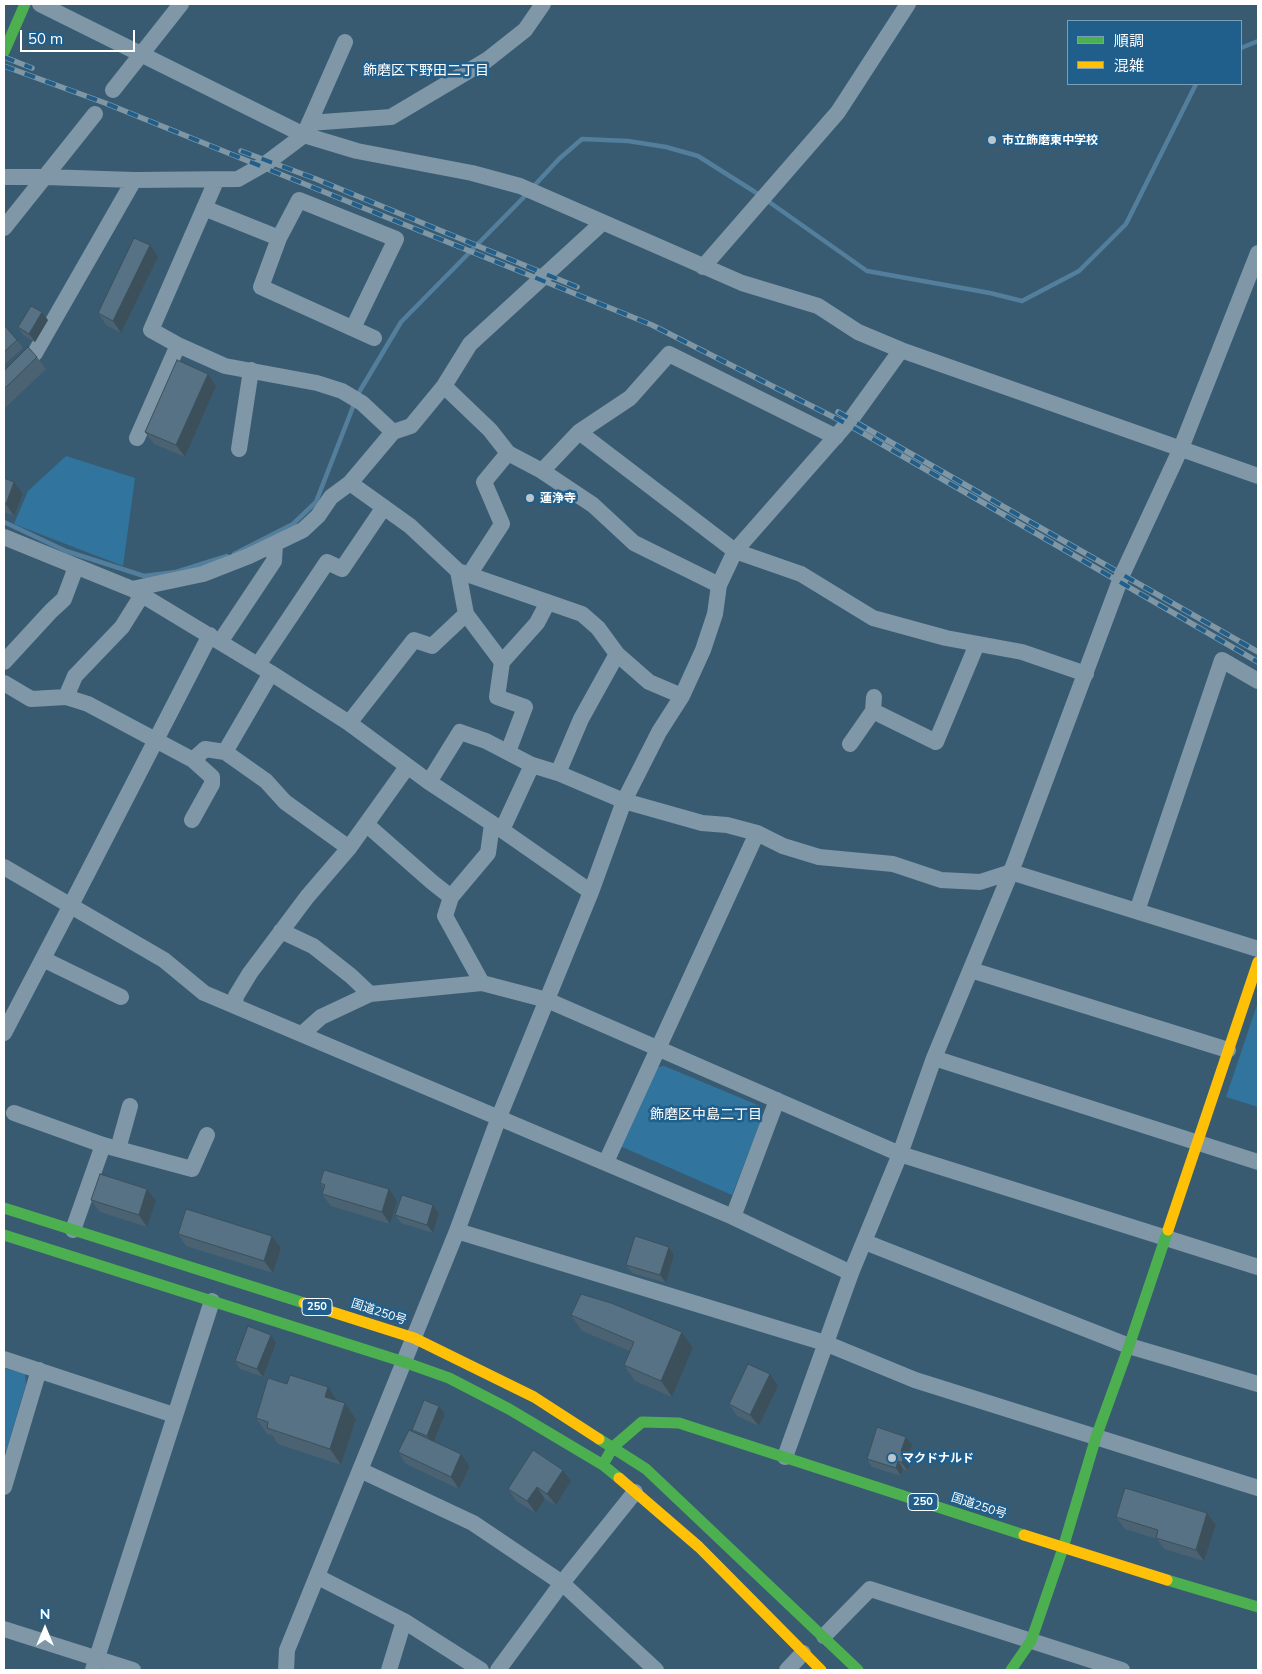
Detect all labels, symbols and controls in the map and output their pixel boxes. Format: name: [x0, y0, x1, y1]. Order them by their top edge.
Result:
scale bar: [22, 20, 138, 52]
legend: [1067, 20, 1242, 85]
text: 50 m: [28, 29, 63, 48]
text: 順調: [1114, 31, 1144, 50]
text: 混雑: [1114, 56, 1144, 75]
district label: 飾磨区下野田二丁目: [363, 63, 489, 79]
place label: 市立飾磨東中学校: [1002, 133, 1098, 147]
marker: 市立飾磨東中学校: [986, 134, 998, 146]
place label: 蓮浄寺: [540, 491, 576, 505]
marker: 蓮浄寺: [524, 492, 536, 504]
district label: 飾磨区中島二丁目: [650, 1107, 762, 1123]
street label: 国道250号: [349, 1296, 409, 1328]
road number: 250: [302, 1298, 332, 1315]
place label: マクドナルド: [902, 1451, 974, 1465]
marker: マクドナルド: [886, 1452, 898, 1464]
street label: 国道250号: [949, 1490, 1009, 1522]
road number: 250: [908, 1494, 938, 1510]
north arrow: [20, 1604, 70, 1654]
text: N: [40, 1605, 50, 1623]

